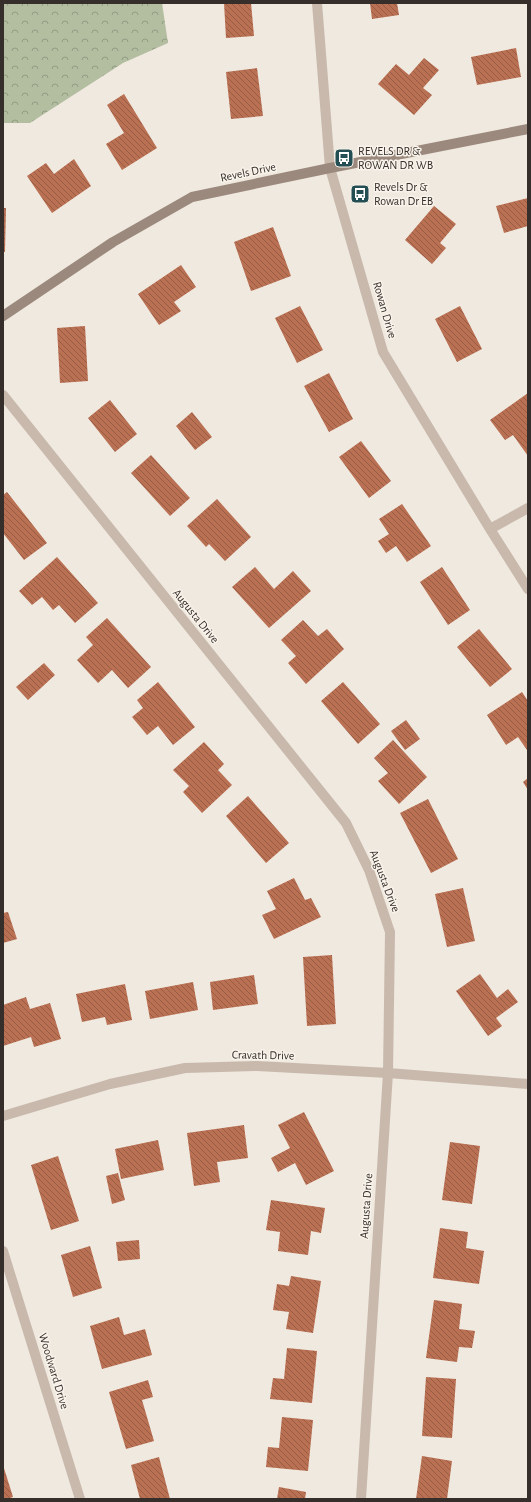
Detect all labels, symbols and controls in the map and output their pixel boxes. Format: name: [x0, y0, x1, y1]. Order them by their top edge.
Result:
place label: REVELS DR & ROWAN DR WB: [358, 145, 433, 171]
bus stop icon: REVELS DR & ROWAN DR WB: [333, 147, 355, 169]
street label: Revels Drive: [219, 160, 277, 184]
place label: Revels Dr & Rowan Dr EB: [374, 181, 433, 207]
bus stop icon: Revels Dr & Rowan Dr EB: [349, 183, 371, 205]
street label: Rowan Drive: [371, 280, 399, 340]
street label: Augusta Drive: [171, 587, 221, 645]
street label: Augusta Drive: [368, 848, 402, 914]
street label: Cravath Drive: [232, 1048, 294, 1062]
street label: Augusta Drive: [358, 1173, 374, 1239]
street label: Woodward Drive: [37, 1332, 71, 1410]

